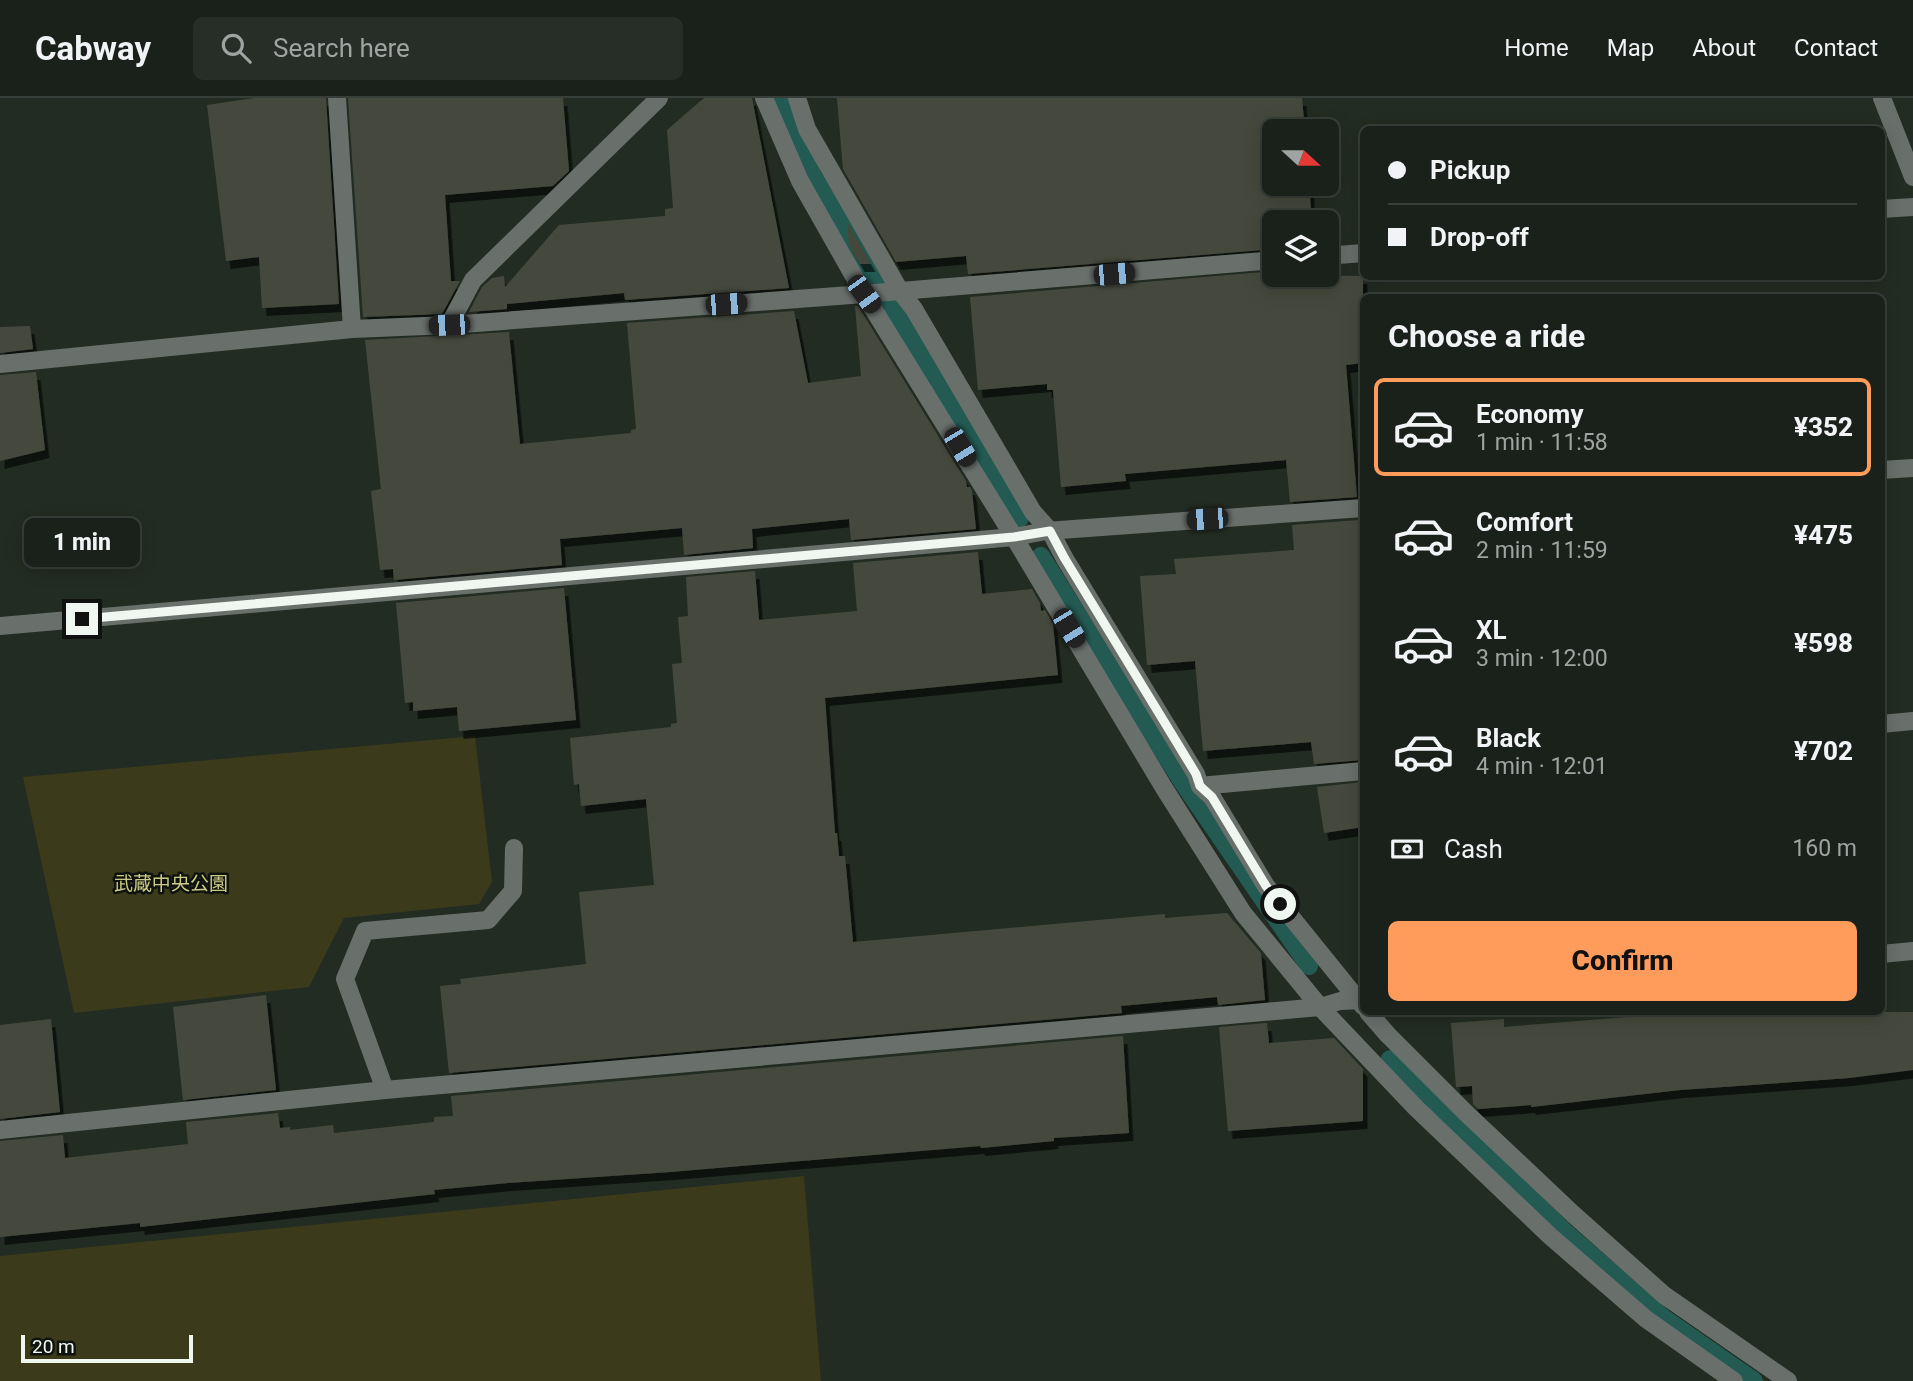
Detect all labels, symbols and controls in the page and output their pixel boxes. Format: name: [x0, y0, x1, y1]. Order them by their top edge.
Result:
search box: [193, 17, 683, 80]
text: Cabway: [35, 29, 151, 68]
icon: search: [217, 29, 255, 67]
text: Search here: [273, 33, 410, 63]
text: Home: [1504, 34, 1569, 62]
text: Map: [1607, 34, 1654, 62]
text: About: [1692, 34, 1756, 62]
text: Contact: [1794, 34, 1878, 62]
north arrow: [1262, 119, 1339, 196]
map controls: [1262, 119, 1339, 287]
text: Pickup: [1430, 155, 1510, 185]
button: layers: [1262, 210, 1339, 287]
text: Drop-off: [1430, 222, 1529, 252]
car: [1093, 262, 1136, 286]
car: [844, 271, 885, 317]
car: [705, 292, 748, 316]
car: [428, 314, 471, 336]
text: Choose a ride: [1388, 317, 1585, 355]
icon: car: [1392, 396, 1455, 459]
text: Economy: [1476, 399, 1583, 429]
text: ¥352: [1794, 412, 1853, 442]
car: [941, 424, 980, 470]
text: 1 min · 11:58: [1476, 429, 1608, 456]
icon: car: [1392, 504, 1455, 567]
car: [1186, 507, 1229, 531]
text: Comfort: [1476, 507, 1573, 537]
callout: 1 min: [24, 518, 140, 566]
text: ¥475: [1794, 520, 1853, 550]
text: 1 min: [53, 529, 111, 556]
text: 2 min · 11:59: [1476, 537, 1608, 564]
route end: [66, 603, 98, 635]
car: [1050, 605, 1089, 651]
icon: car: [1392, 612, 1455, 675]
text: XL: [1476, 615, 1507, 645]
text: ¥598: [1794, 628, 1853, 658]
text: 3 min · 12:00: [1476, 645, 1608, 672]
icon: car: [1392, 720, 1455, 783]
text: Black: [1476, 723, 1541, 753]
text: ¥702: [1794, 736, 1853, 766]
text: 4 min · 12:01: [1476, 753, 1608, 780]
icon: cash: [1388, 830, 1426, 868]
text: Cash: [1444, 834, 1503, 864]
text: 160 m: [1792, 835, 1857, 862]
park label: 武蔵中央公園: [114, 872, 228, 895]
route start: [1264, 888, 1296, 920]
button: Confirm: [1388, 921, 1857, 1001]
scale bar: [21, 1332, 192, 1364]
text: 20 m: [32, 1335, 75, 1358]

